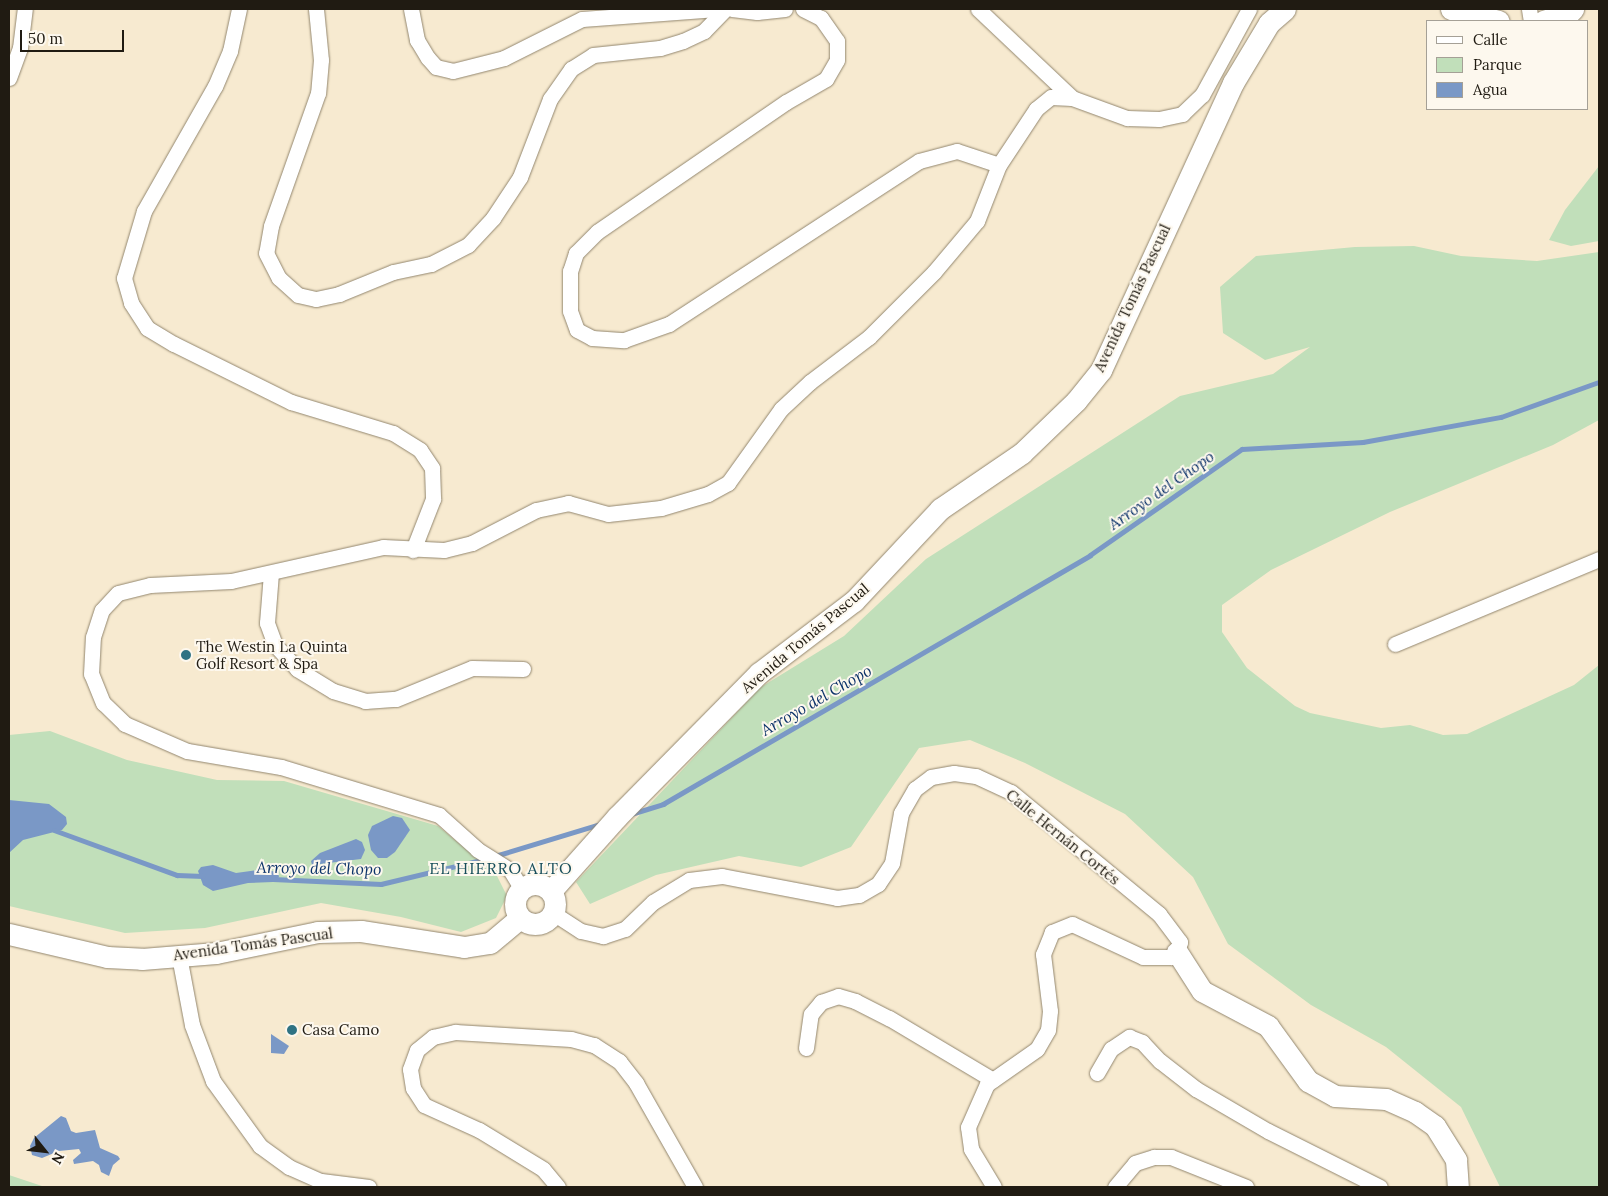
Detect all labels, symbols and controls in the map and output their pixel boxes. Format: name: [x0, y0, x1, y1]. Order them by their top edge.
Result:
scale bar: [22, 20, 126, 52]
legend: [1426, 20, 1588, 110]
text: 50 m: [28, 29, 63, 48]
text: Calle: [1473, 30, 1508, 49]
text: Parque: [1473, 55, 1522, 74]
text: Agua: [1473, 80, 1507, 99]
street label: Avenida Tomás Pascual: [1090, 221, 1174, 375]
water label: Arroyo del Chopo: [1104, 446, 1218, 534]
street label: Avenida Tomás Pascual: [738, 579, 872, 697]
place label: The Westin La Quinta Golf Resort & Spa: [196, 637, 347, 672]
marker: The Westin La Quinta Golf Resort & Spa: [180, 649, 192, 661]
water label: Arroyo del Chopo: [757, 661, 875, 739]
street label: Calle Hernán Cortés: [1003, 786, 1123, 888]
water label: Arroyo del Chopo: [257, 857, 381, 879]
district label: EL HIERRO ALTO: [428, 858, 574, 878]
street label: Avenida Tomás Pascual: [172, 924, 334, 964]
place label: Casa Camo: [302, 1021, 379, 1039]
marker: Casa Camo: [286, 1024, 298, 1036]
north arrow: [20, 1126, 70, 1176]
text: N: [48, 1149, 69, 1167]

